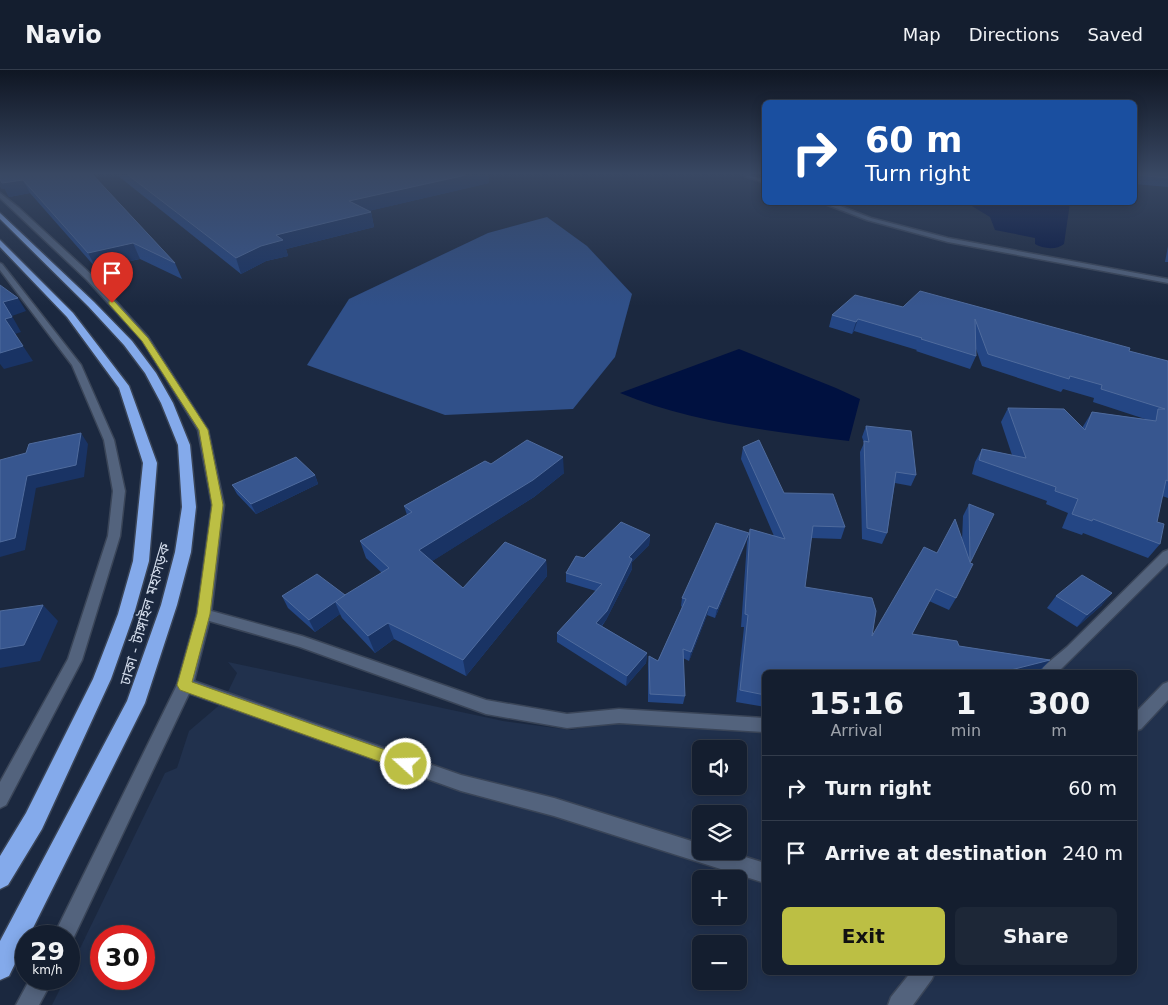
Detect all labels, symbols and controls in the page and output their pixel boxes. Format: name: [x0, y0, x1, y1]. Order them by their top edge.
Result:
text: Navio: [25, 21, 102, 49]
text: Map: [903, 24, 941, 45]
text: Directions: [969, 24, 1059, 45]
text: Saved: [1087, 24, 1143, 45]
icon: right: [782, 120, 847, 185]
text: 60 m: [865, 120, 962, 160]
text: Turn right: [865, 161, 970, 186]
pin: [91, 252, 133, 303]
icon: arrive: [98, 259, 126, 287]
street label: ঢাকা - টাঙ্গাইল মহাসড়ক: [116, 540, 174, 688]
text: 15:16: [809, 686, 904, 721]
text: 1: [955, 686, 976, 721]
text: 300: [1028, 686, 1090, 721]
text: Arrival: [830, 721, 882, 740]
text: min: [951, 721, 981, 740]
text: m: [1051, 721, 1067, 740]
position arrow: [379, 737, 431, 789]
map controls: [692, 740, 747, 990]
button: sound: [692, 740, 747, 795]
icon: right: [782, 774, 810, 802]
text: Turn right: [825, 777, 931, 799]
text: 60 m: [1068, 777, 1117, 799]
button: layers: [692, 805, 747, 860]
icon: arrive: [782, 839, 810, 867]
text: Arrive at destination: [825, 842, 1047, 864]
text: 240 m: [1062, 842, 1123, 864]
button: +: [692, 870, 747, 925]
button: Exit: [782, 907, 945, 965]
button: Share: [955, 907, 1117, 965]
speed limit sign: 30: [90, 925, 155, 990]
button: −: [692, 935, 747, 990]
text: 29: [30, 937, 65, 966]
text: km/h: [32, 963, 63, 977]

